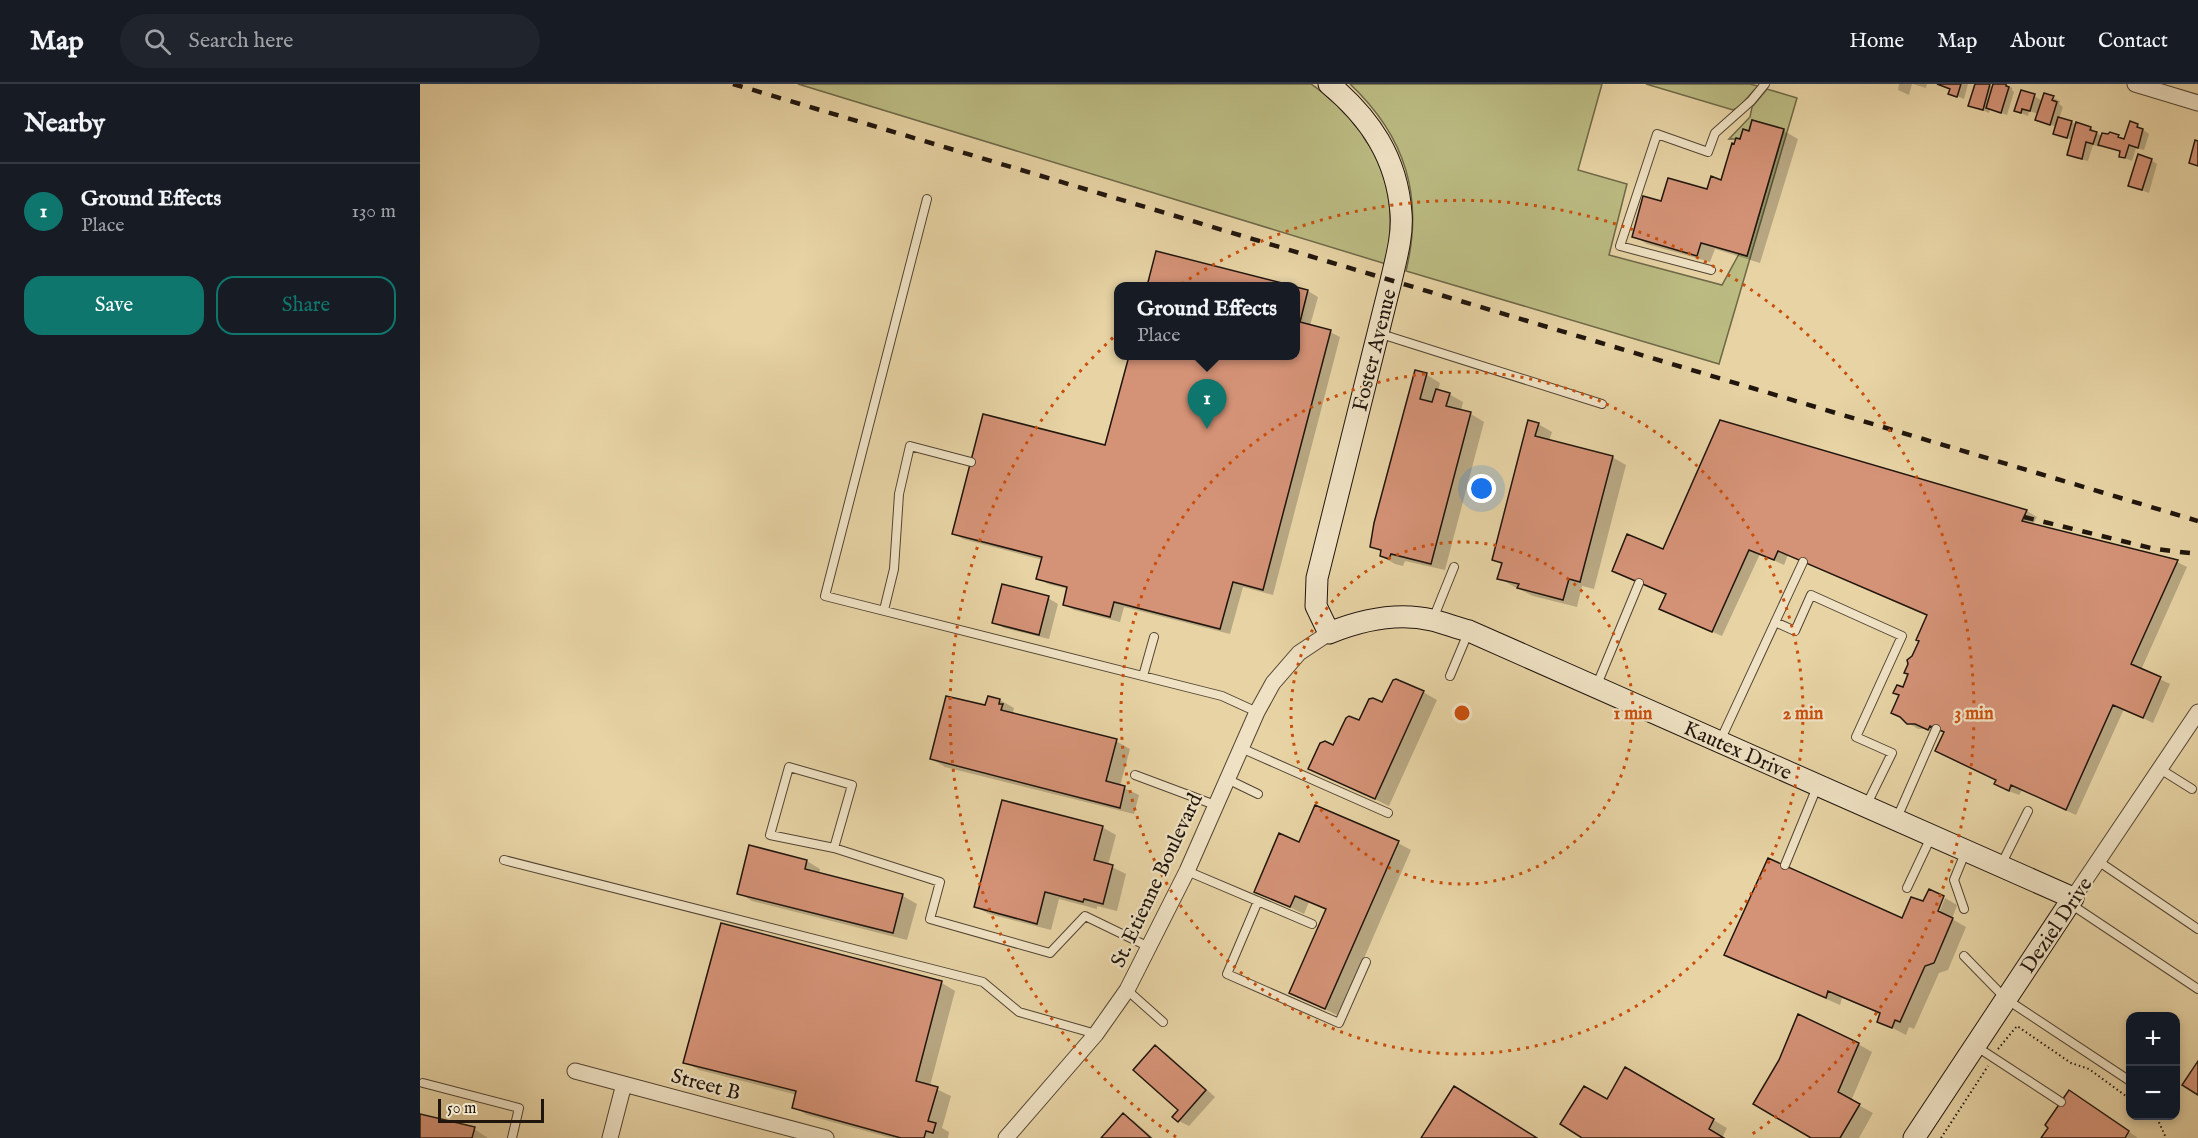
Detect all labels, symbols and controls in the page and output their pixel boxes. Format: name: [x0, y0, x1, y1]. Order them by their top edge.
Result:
search box: [120, 14, 540, 68]
text: Map: [30, 24, 84, 59]
icon: search: [141, 25, 174, 58]
text: Search here: [189, 27, 293, 55]
text: Home: [1849, 28, 1904, 55]
text: Map: [1937, 28, 1977, 55]
text: About: [2010, 28, 2065, 55]
text: Contact: [2098, 28, 2168, 55]
text: Nearby: [24, 107, 105, 140]
text: Ground Effects: [81, 185, 221, 213]
text: 1: [40, 199, 47, 224]
text: 130 m: [351, 199, 396, 224]
text: Place: [81, 213, 124, 238]
button: Save: [24, 276, 204, 335]
button: Share: [216, 276, 396, 335]
popup: [1114, 282, 1300, 360]
street label: Foster Avenue: [1347, 286, 1404, 414]
text: Ground Effects: [1137, 295, 1277, 323]
text: Place: [1137, 323, 1180, 348]
pin: 1: [1188, 380, 1226, 429]
your location: [1467, 474, 1496, 503]
centre of rings: [1452, 703, 1472, 723]
text: 1 min: [1614, 703, 1653, 726]
text: 2 min: [1783, 703, 1824, 726]
text: 3 min: [1955, 703, 1994, 726]
street label: Kautex Drive: [1679, 716, 1796, 787]
street label: St. Etienne Boulevard: [1105, 788, 1210, 972]
street label: Deziel Drive: [2015, 872, 2100, 979]
map controls: [2126, 1012, 2180, 1120]
button: +: [2126, 1012, 2180, 1066]
street label: Street B: [668, 1063, 743, 1108]
button: −: [2126, 1066, 2180, 1120]
scale bar: [438, 1096, 544, 1124]
text: 50 m: [447, 1099, 476, 1119]

